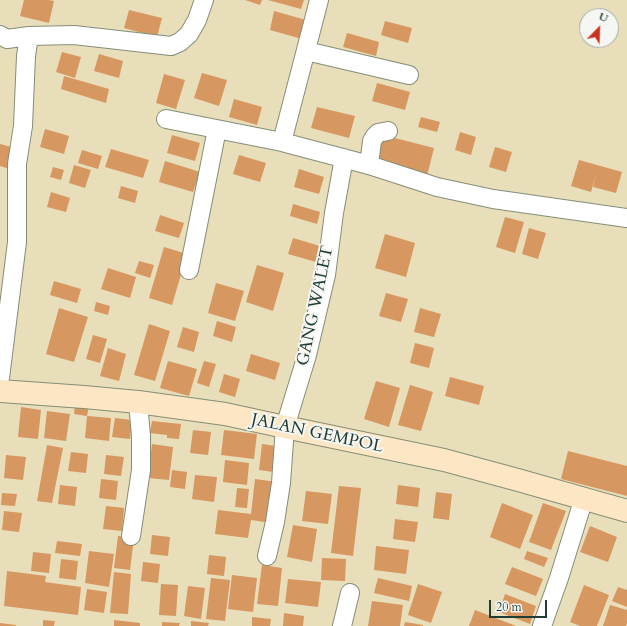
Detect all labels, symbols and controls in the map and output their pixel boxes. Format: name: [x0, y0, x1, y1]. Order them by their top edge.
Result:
north arrow: [579, 8, 619, 48]
text: U: [596, 9, 611, 26]
street label: GANG WALET: [293, 244, 339, 368]
street label: JALAN GEMPOL: [249, 410, 385, 458]
scale bar: [491, 592, 549, 618]
text: 20 m: [496, 599, 522, 615]

